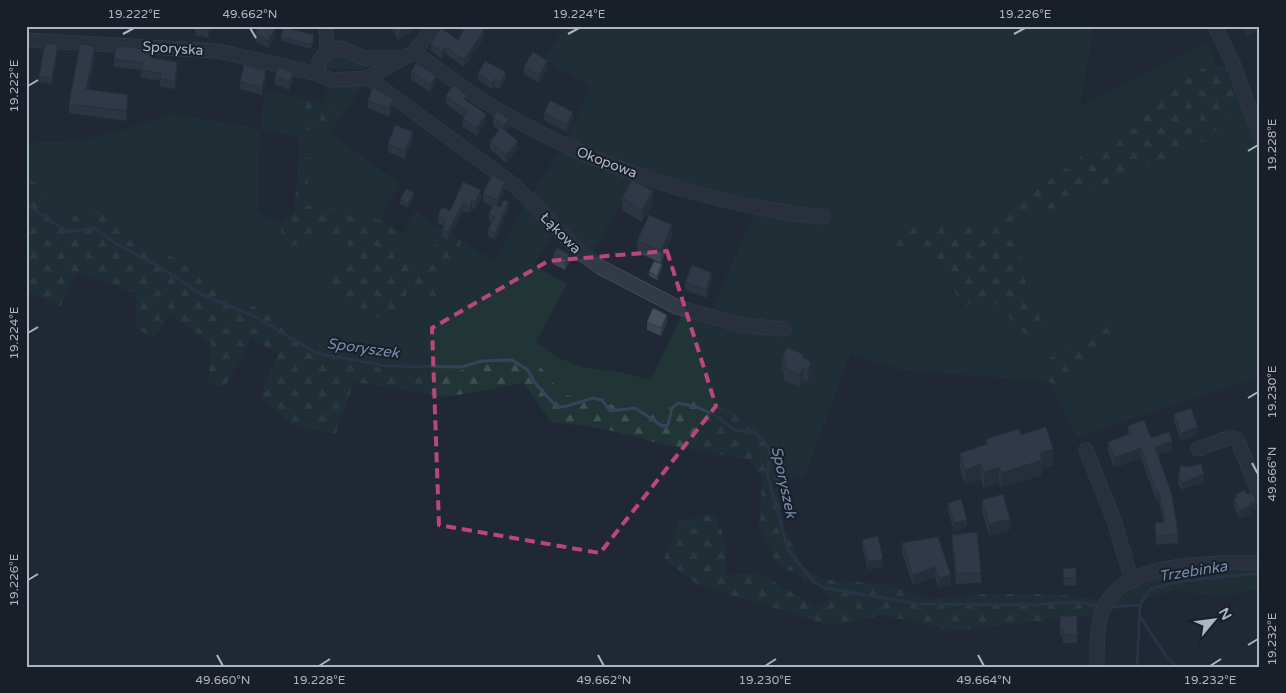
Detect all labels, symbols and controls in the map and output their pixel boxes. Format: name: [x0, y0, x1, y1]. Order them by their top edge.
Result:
text: 19.222°E: [108, 7, 161, 21]
text: 49.662°N: [223, 7, 277, 21]
text: 19.224°E: [553, 7, 606, 21]
text: 19.226°E: [999, 7, 1052, 21]
street label: Sporyska: [142, 38, 204, 59]
text: 19.222°E: [7, 59, 21, 113]
text: 19.228°E: [1265, 118, 1279, 172]
street label: Okopowa: [574, 143, 639, 182]
street label: Łąkowa: [537, 209, 585, 257]
text: 19.224°E: [7, 306, 21, 360]
water label: Sporyszek: [326, 334, 402, 362]
text: 19.230°E: [1265, 365, 1279, 419]
water label: Sporyszek: [768, 445, 801, 521]
text: 49.666°N: [1265, 447, 1279, 501]
text: 19.226°E: [7, 553, 21, 606]
water label: Trzebinka: [1158, 557, 1229, 585]
north arrow: [1188, 596, 1238, 646]
text: N: [1215, 605, 1235, 623]
text: 19.232°E: [1265, 612, 1279, 666]
text: 49.660°N: [196, 673, 250, 687]
text: 19.228°E: [293, 673, 346, 687]
text: 49.662°N: [577, 673, 631, 687]
text: 19.230°E: [739, 673, 792, 687]
text: 49.664°N: [957, 673, 1011, 687]
text: 19.232°E: [1184, 673, 1237, 687]

